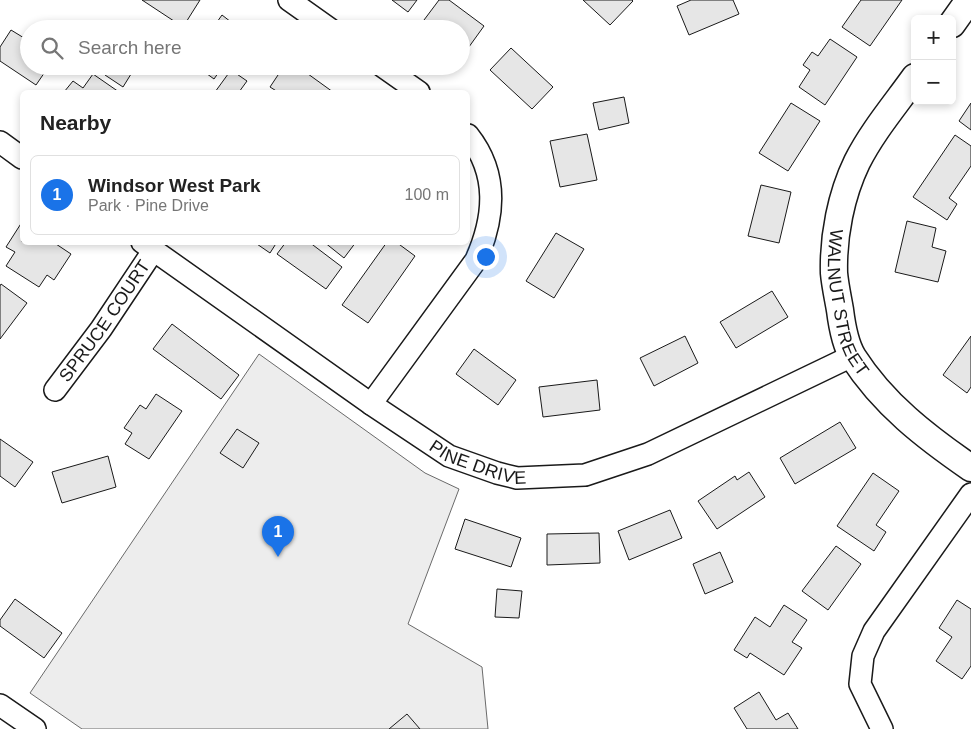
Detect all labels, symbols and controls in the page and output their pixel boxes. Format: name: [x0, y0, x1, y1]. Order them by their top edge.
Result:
map controls: [911, 15, 956, 105]
button: +: [911, 15, 956, 60]
search box: [20, 20, 470, 75]
icon: search: [38, 34, 66, 62]
text: Search here: [78, 37, 182, 58]
button: −: [911, 60, 956, 105]
text: Nearby: [40, 111, 111, 134]
text: Windsor West Park: [88, 175, 261, 196]
text: 1: [53, 186, 61, 203]
text: 100 m: [405, 186, 449, 203]
text: Park · Pine Drive: [88, 197, 209, 214]
street label: WALNUT STREET: [824, 228, 873, 380]
your location: [473, 244, 499, 270]
street label: SPRUCE COURT: [55, 256, 154, 386]
street label: PINE DRIVE: [426, 436, 527, 488]
pin: 1: [262, 516, 294, 557]

